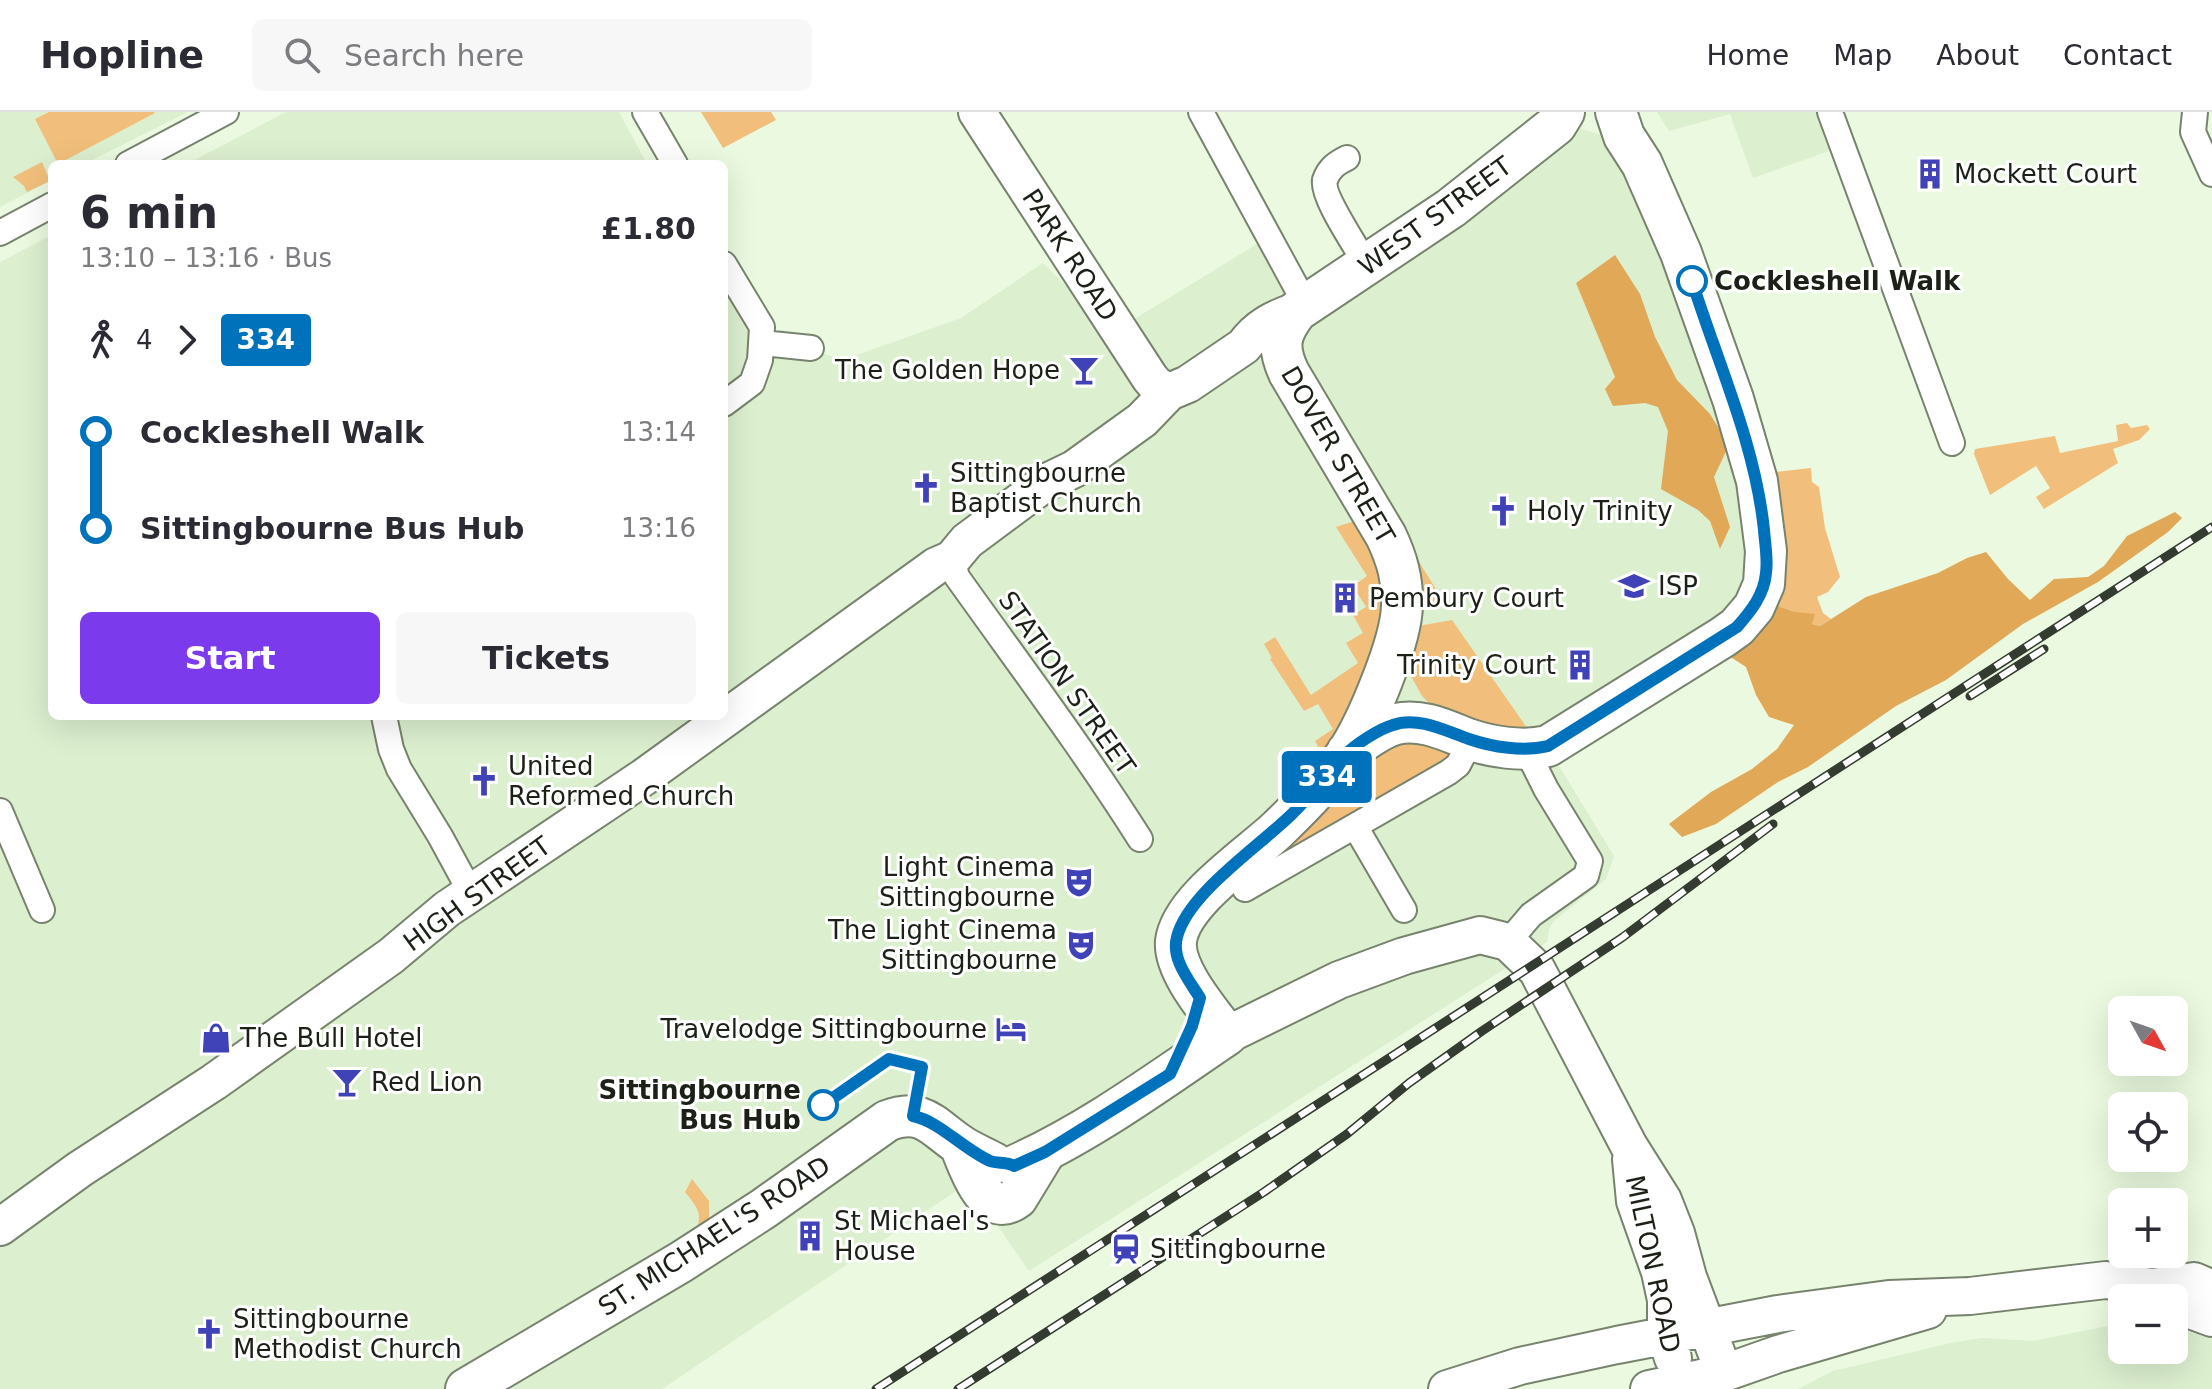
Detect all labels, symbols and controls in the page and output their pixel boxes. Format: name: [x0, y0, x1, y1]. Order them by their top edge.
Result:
search box: [252, 19, 812, 91]
text: Hopline: [40, 33, 204, 77]
icon: search: [280, 33, 324, 77]
text: Search here: [344, 38, 524, 73]
text: Home: [1706, 39, 1789, 72]
text: Map: [1833, 39, 1892, 72]
text: About: [1936, 39, 2019, 72]
text: Contact: [2063, 39, 2172, 72]
street label: WEST STREET: [1353, 150, 1518, 282]
building icon: Mockett Court: [1913, 157, 1947, 191]
place label: Mockett Court: [1954, 159, 2137, 189]
street label: PARK ROAD: [1016, 183, 1124, 327]
text: 6 min: [80, 187, 218, 238]
text: £1.80: [601, 211, 696, 246]
text: 13:10 – 13:16 · Bus: [80, 243, 332, 273]
marker: Cockleshell Walk: [1677, 266, 1707, 296]
place label: Cockleshell Walk: [1714, 266, 1961, 296]
icon: walk: [80, 318, 124, 362]
icon: forward: [165, 318, 209, 362]
text: 334: [237, 323, 295, 356]
text: 4: [136, 325, 153, 355]
bar icon: The Golden Hope: [1067, 353, 1101, 387]
place label: The Golden Hope: [834, 355, 1060, 385]
street label: DOVER STREET: [1275, 361, 1401, 549]
text: Cockleshell Walk: [140, 415, 424, 450]
text: 13:14: [621, 417, 696, 447]
place label: Sittingbourne Baptist Church: [950, 458, 1142, 518]
church icon: Sittingbourne Baptist Church: [909, 471, 943, 505]
church icon: Holy Trinity: [1486, 494, 1520, 528]
place label: Holy Trinity: [1527, 496, 1673, 526]
text: Sittingbourne Bus Hub: [140, 511, 525, 546]
text: 13:16: [621, 513, 696, 543]
school or university icon: ISP: [1617, 569, 1651, 603]
place label: ISP: [1658, 571, 1698, 601]
building icon: Pembury Court: [1328, 581, 1362, 615]
place label: Pembury Court: [1369, 583, 1564, 613]
street label: STATION STREET: [992, 585, 1142, 781]
button: Start: [80, 612, 380, 704]
button: Tickets: [396, 612, 696, 704]
building icon: Trinity Court: [1563, 648, 1597, 682]
place label: Trinity Court: [1396, 650, 1556, 680]
place label: United Reformed Church: [508, 751, 734, 811]
line badge: 334: [1281, 751, 1373, 803]
text: 334: [1298, 760, 1356, 793]
church icon: United Reformed Church: [467, 764, 501, 798]
street label: HIGH STREET: [398, 831, 556, 957]
place label: Light Cinema Sittingbourne: [879, 852, 1055, 912]
theatre icon: Light Cinema Sittingbourne: [1062, 865, 1096, 899]
place label: The Light Cinema Sittingbourne: [827, 915, 1057, 975]
theatre icon: The Light Cinema Sittingbourne: [1064, 928, 1098, 962]
north arrow: [2108, 996, 2188, 1076]
map controls: [2108, 996, 2188, 1364]
hotel icon: Travelodge Sittingbourne: [994, 1012, 1028, 1046]
place label: Travelodge Sittingbourne: [660, 1014, 987, 1044]
shop icon: The Bull Hotel: [199, 1021, 233, 1055]
place label: The Bull Hotel: [239, 1023, 423, 1053]
bar icon: Red Lion: [330, 1065, 364, 1099]
place label: Red Lion: [371, 1067, 483, 1097]
place label: Sittingbourne Bus Hub: [599, 1075, 801, 1135]
marker: Sittingbourne Bus Hub: [808, 1090, 838, 1120]
button: locate: [2108, 1092, 2188, 1172]
street label: ST. MICHAEL'S ROAD: [593, 1150, 835, 1322]
street label: MILTON ROAD: [1620, 1172, 1686, 1356]
button: +: [2108, 1188, 2188, 1268]
place label: St Michael's House: [834, 1206, 989, 1266]
building icon: St Michael's House: [793, 1219, 827, 1253]
station icon: Sittingbourne: [1109, 1232, 1143, 1266]
place label: Sittingbourne: [1150, 1234, 1326, 1264]
button: −: [2108, 1284, 2188, 1364]
place label: Sittingbourne Methodist Church: [233, 1304, 462, 1364]
church icon: Sittingbourne Methodist Church: [192, 1317, 226, 1351]

